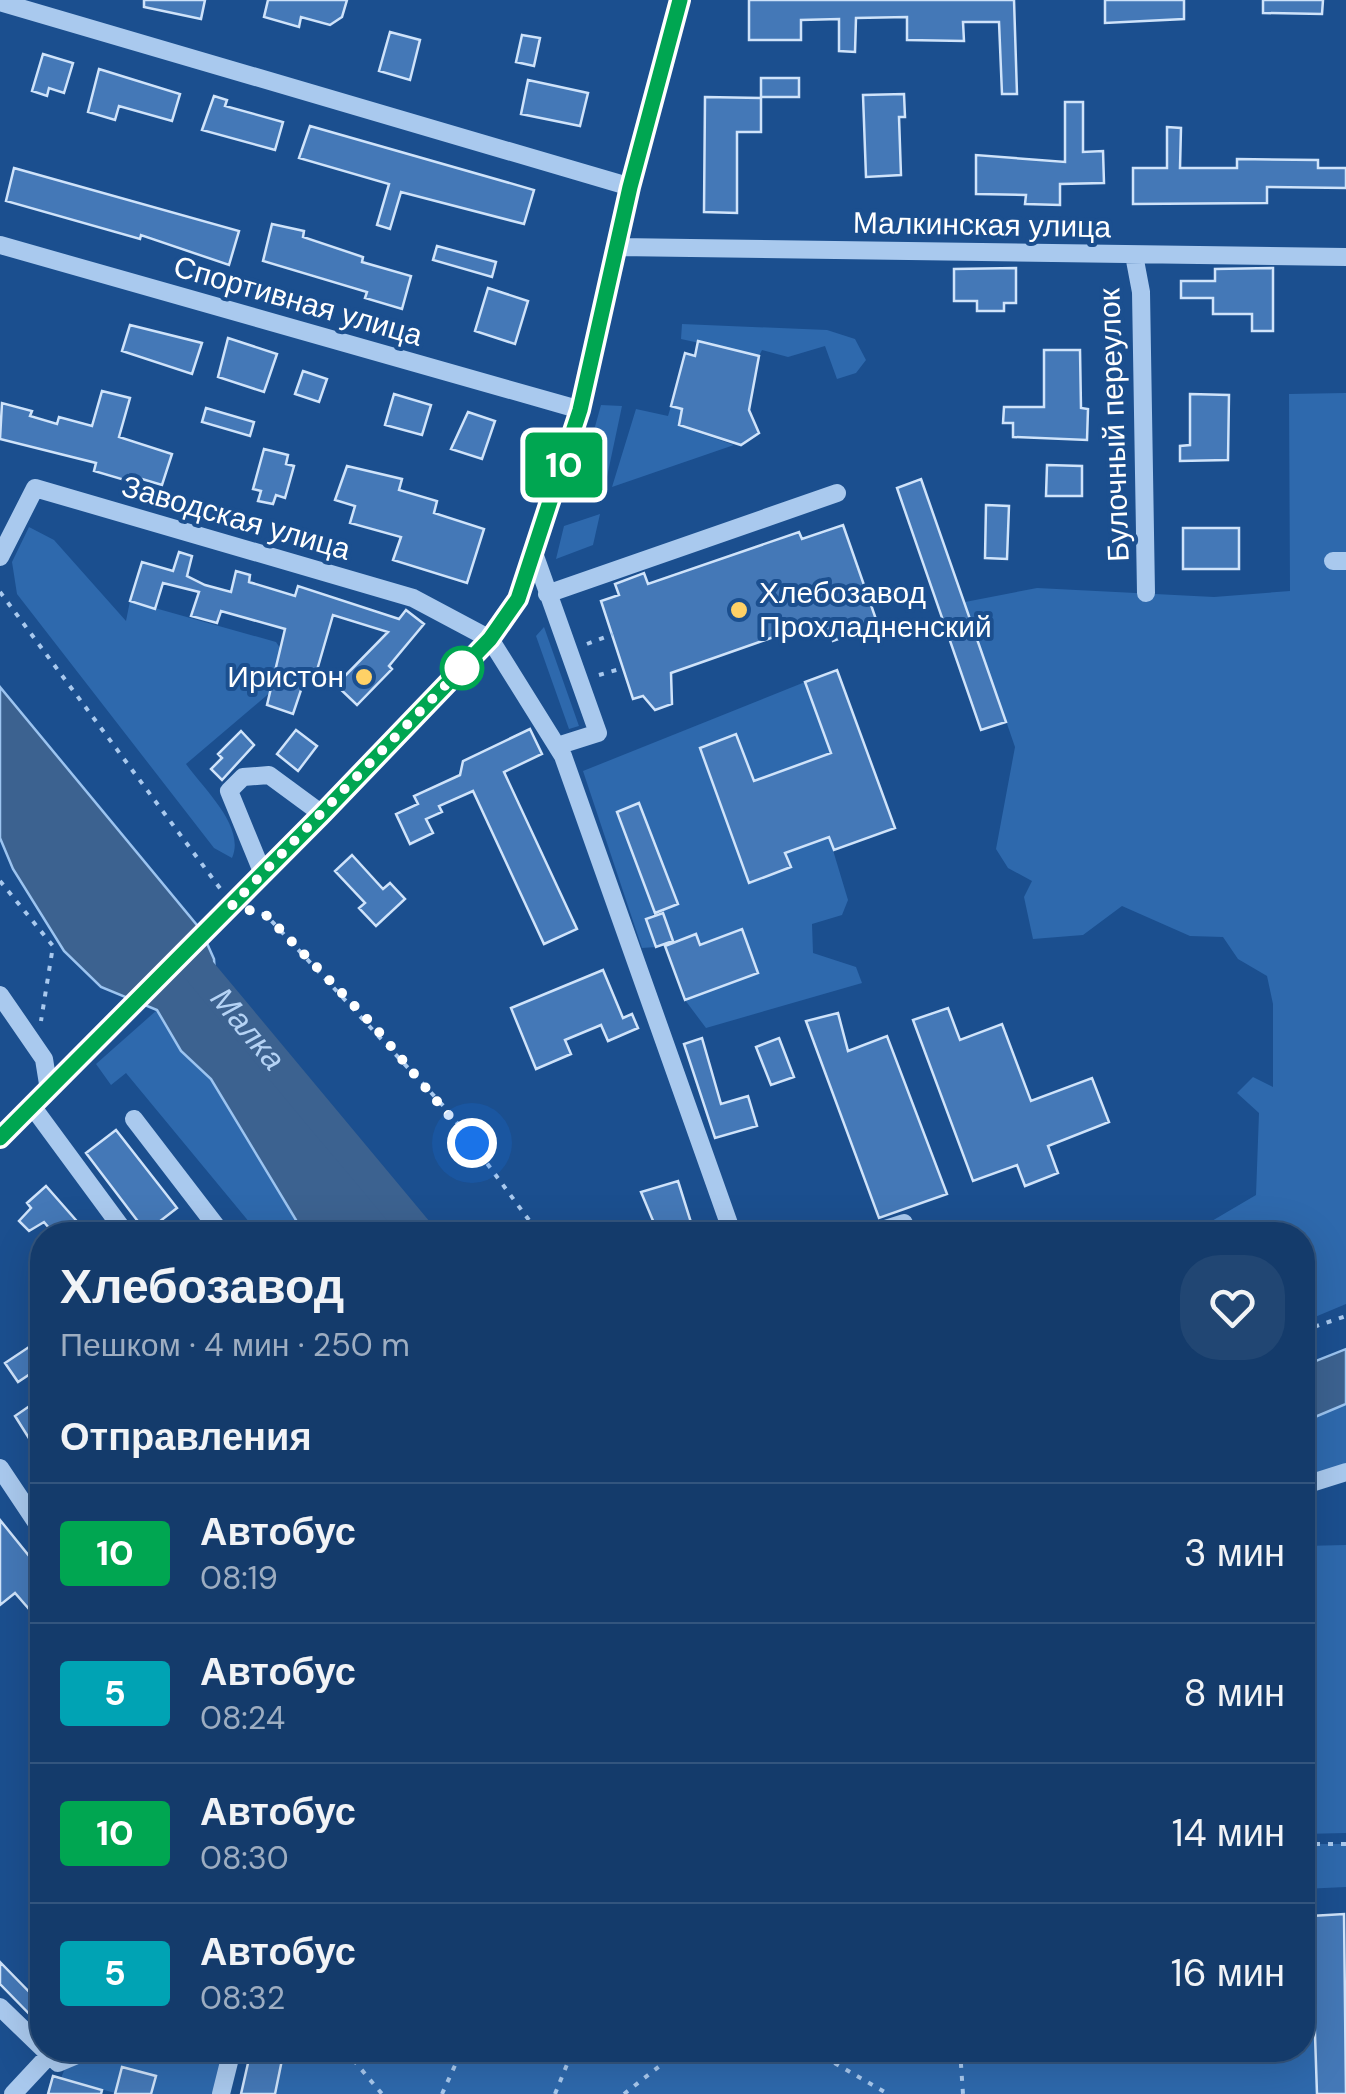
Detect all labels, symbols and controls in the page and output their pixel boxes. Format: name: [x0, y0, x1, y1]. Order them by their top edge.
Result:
street label: Малкинская улица: [853, 203, 1112, 246]
street label: Спортивная улица: [169, 246, 427, 355]
street label: Булочный переулок: [1089, 287, 1138, 562]
line badge: 10: [519, 432, 609, 498]
text: 10: [545, 442, 583, 488]
street label: Заводская улица: [117, 466, 355, 569]
place label: Хлебозавод Прохладненский: [759, 573, 992, 646]
marker: Хлебозавод Прохладненский: [728, 599, 750, 621]
unlabelled marker: [441, 647, 483, 689]
place label: Иристон: [227, 657, 344, 696]
marker: Иристон: [353, 666, 375, 688]
water label: Малка: [201, 979, 295, 1079]
your location: [447, 1118, 497, 1168]
text: Хлебозавод: [60, 1255, 344, 1318]
button: heart: [1180, 1255, 1285, 1360]
text: Пешком · 4 мин · 250 m: [60, 1324, 410, 1366]
text: Отправления: [60, 1412, 312, 1462]
text: Автобус: [200, 1507, 356, 1557]
text: 3 мин: [1184, 1528, 1285, 1578]
text: 10: [96, 1530, 134, 1576]
text: 08:19: [200, 1557, 278, 1599]
text: Автобус: [200, 1647, 356, 1697]
text: 8 мин: [1183, 1668, 1285, 1718]
text: 5: [104, 1670, 126, 1716]
text: 08:24: [200, 1697, 285, 1739]
text: Автобус: [200, 1787, 356, 1837]
text: 14 мин: [1172, 1808, 1285, 1858]
text: 10: [96, 1810, 134, 1856]
text: 08:30: [200, 1837, 289, 1879]
text: Автобус: [200, 1927, 356, 1977]
text: 16 мин: [1171, 1948, 1285, 1998]
text: 5: [104, 1950, 126, 1996]
text: 08:32: [200, 1977, 285, 2019]

